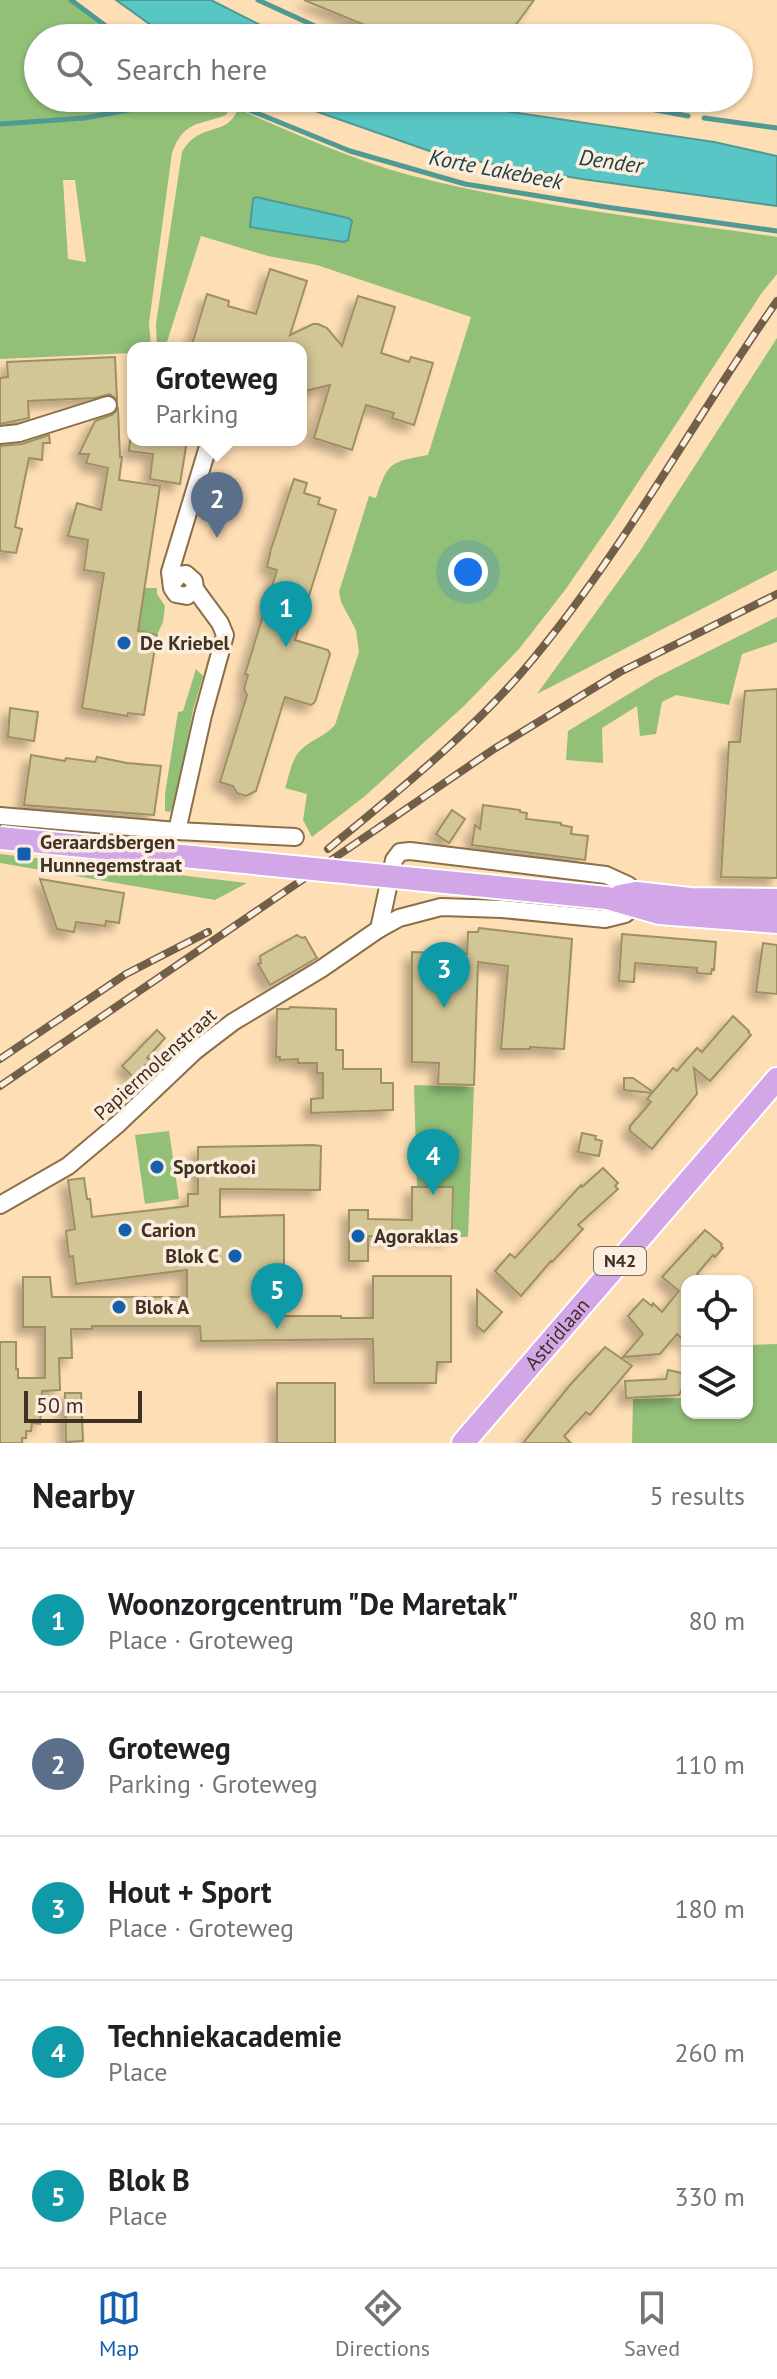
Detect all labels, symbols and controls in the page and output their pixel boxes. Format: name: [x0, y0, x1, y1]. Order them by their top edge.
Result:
search box: [24, 24, 753, 112]
icon: search: [52, 46, 96, 90]
text: Search here: [116, 49, 267, 88]
water label: Korte Lakebeek: [427, 142, 566, 196]
water label: Dender: [577, 143, 646, 180]
popup: [127, 342, 307, 446]
text: Groteweg: [156, 358, 278, 397]
text: Parking: [156, 397, 239, 430]
pin: 2: [191, 472, 243, 538]
your location: [448, 552, 488, 592]
pin: 1: [260, 581, 312, 647]
place label: De Kriebel: [140, 630, 230, 656]
marker: De Kriebel: [115, 634, 133, 652]
place label: Geraardsbergen Hunnegemstraat: [40, 829, 182, 878]
marker: Geraardsbergen Hunnegemstraat: [15, 845, 33, 863]
pin: 3: [418, 942, 470, 1008]
street label: Papiermolenstraat: [88, 1002, 222, 1126]
pin: 4: [407, 1129, 459, 1195]
place label: Sportkooi: [173, 1154, 256, 1180]
marker: Sportkooi: [148, 1158, 166, 1176]
place label: Carion: [141, 1217, 196, 1243]
marker: Carion: [116, 1221, 134, 1239]
place label: Agoraklas: [374, 1223, 458, 1249]
marker: Agoraklas: [349, 1227, 367, 1245]
place label: Blok C: [165, 1243, 219, 1269]
marker: Blok C: [226, 1247, 244, 1265]
road number: N42: [594, 1247, 646, 1275]
pin: 5: [251, 1263, 303, 1329]
map controls: [681, 1275, 753, 1419]
button: locate: [681, 1275, 753, 1347]
street label: Astridlaan: [519, 1293, 595, 1375]
place label: Blok A: [135, 1294, 190, 1320]
marker: Blok A: [110, 1298, 128, 1316]
button: layers: [681, 1347, 753, 1419]
scale bar: [24, 1387, 142, 1423]
text: 50 m: [36, 1391, 84, 1419]
text: Nearby: [32, 1473, 134, 1517]
text: 5 results: [650, 1479, 745, 1512]
text: Woonzorgcentrum "De Maretak": [108, 1584, 519, 1623]
text: 1: [51, 1604, 65, 1637]
text: 80 m: [689, 1604, 745, 1637]
text: Place · Groteweg: [108, 1623, 294, 1656]
text: Groteweg: [108, 1728, 231, 1767]
text: 2: [51, 1748, 65, 1781]
text: 110 m: [674, 1748, 745, 1781]
text: Parking · Groteweg: [108, 1767, 318, 1800]
text: Hout + Sport: [108, 1872, 271, 1911]
text: 3: [51, 1892, 65, 1925]
text: 180 m: [674, 1892, 745, 1925]
text: Place · Groteweg: [108, 1911, 294, 1944]
text: Techniekacademie: [108, 2016, 342, 2055]
text: 4: [51, 2036, 65, 2069]
text: 260 m: [674, 2036, 745, 2069]
text: Place: [108, 2055, 167, 2088]
text: Blok B: [108, 2160, 190, 2199]
text: 5: [51, 2180, 65, 2213]
text: 330 m: [674, 2180, 745, 2213]
text: Place: [108, 2199, 167, 2232]
tab: Map: [97, 2286, 141, 2362]
tab: Directions: [335, 2286, 430, 2362]
tab: Saved: [624, 2286, 680, 2362]

